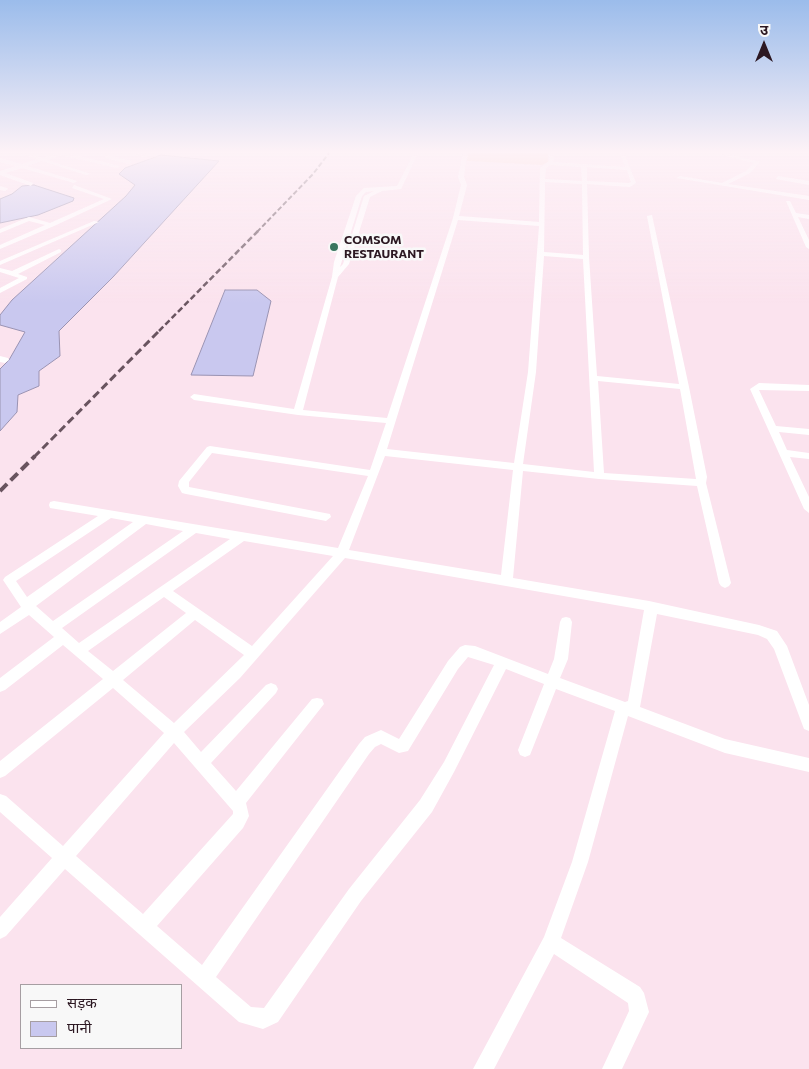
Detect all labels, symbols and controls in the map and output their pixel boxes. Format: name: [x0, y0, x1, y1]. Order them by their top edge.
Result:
north arrow: [739, 20, 789, 70]
text: उ: [760, 21, 768, 38]
place label: COMSOM RESTAURANT: [344, 233, 424, 261]
marker: COMSOM RESTAURANT: [328, 241, 340, 253]
legend: [20, 984, 182, 1049]
text: सड़क: [67, 993, 97, 1011]
text: पानी: [67, 1018, 92, 1036]

